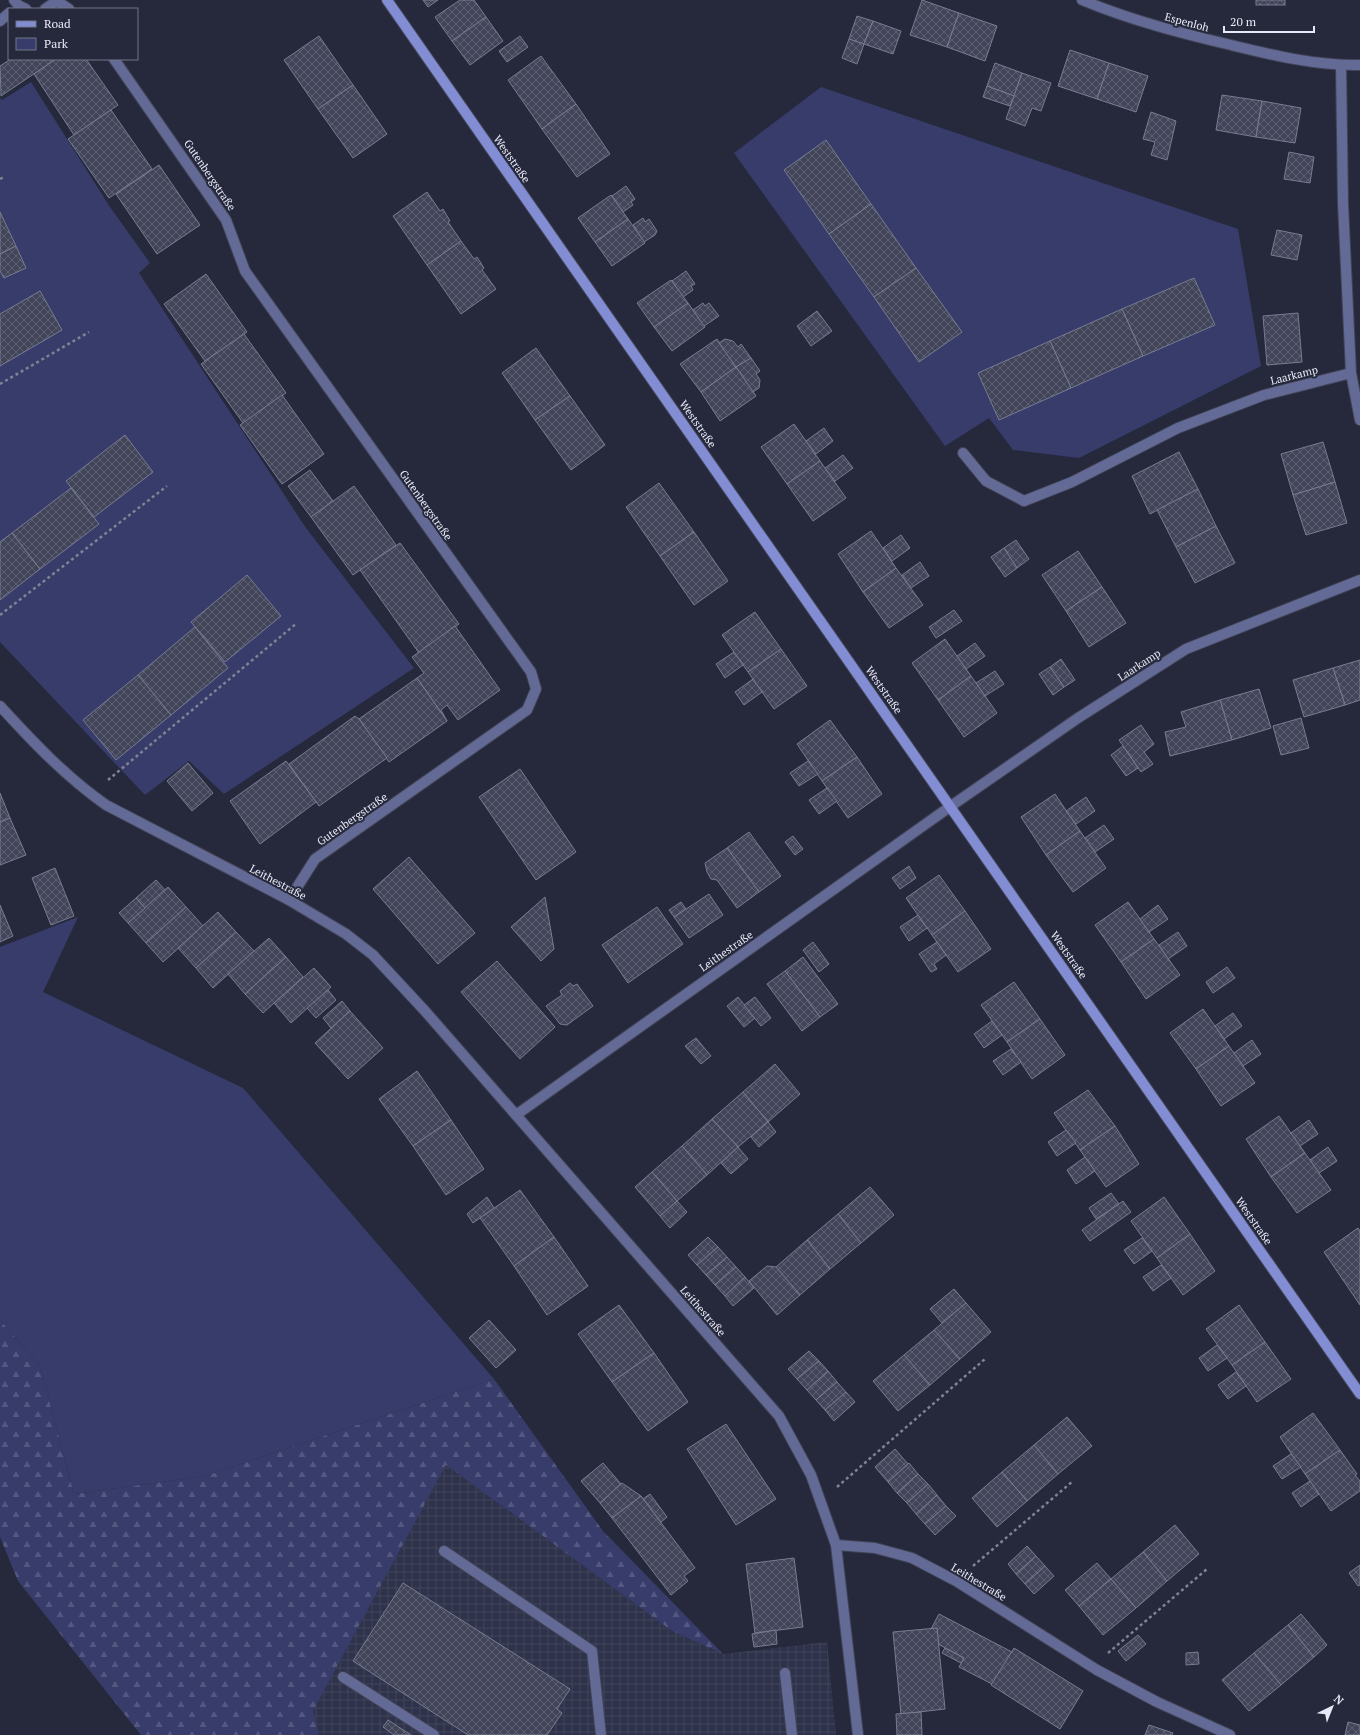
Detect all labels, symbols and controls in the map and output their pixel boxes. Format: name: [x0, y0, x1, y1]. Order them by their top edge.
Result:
legend: [8, 8, 138, 60]
scale bar: [1224, 8, 1314, 34]
street label: Espenloh: [1163, 9, 1211, 35]
text: 20 m: [1230, 14, 1257, 29]
text: Road: [44, 16, 71, 31]
text: Park: [44, 36, 69, 51]
street label: Weststraße: [490, 132, 534, 186]
street label: Gutenbergstraße: [181, 137, 239, 214]
street label: Laarkamp: [1269, 362, 1319, 388]
street label: Weststraße: [676, 397, 720, 451]
street label: Gutenbergstraße: [397, 467, 456, 543]
street label: Laarkamp: [1115, 646, 1163, 684]
street label: Weststraße: [862, 663, 906, 717]
street label: Gutenbergstraße: [314, 789, 390, 848]
street label: Leithestraße: [247, 861, 309, 903]
street label: Leithestraße: [697, 927, 756, 975]
street label: Weststraße: [1047, 928, 1091, 982]
street label: Weststraße: [1232, 1194, 1276, 1248]
street label: Leithestraße: [677, 1283, 729, 1339]
street label: Leithestraße: [949, 1560, 1010, 1604]
north arrow: [1312, 1687, 1352, 1727]
text: N: [1331, 1692, 1347, 1708]

